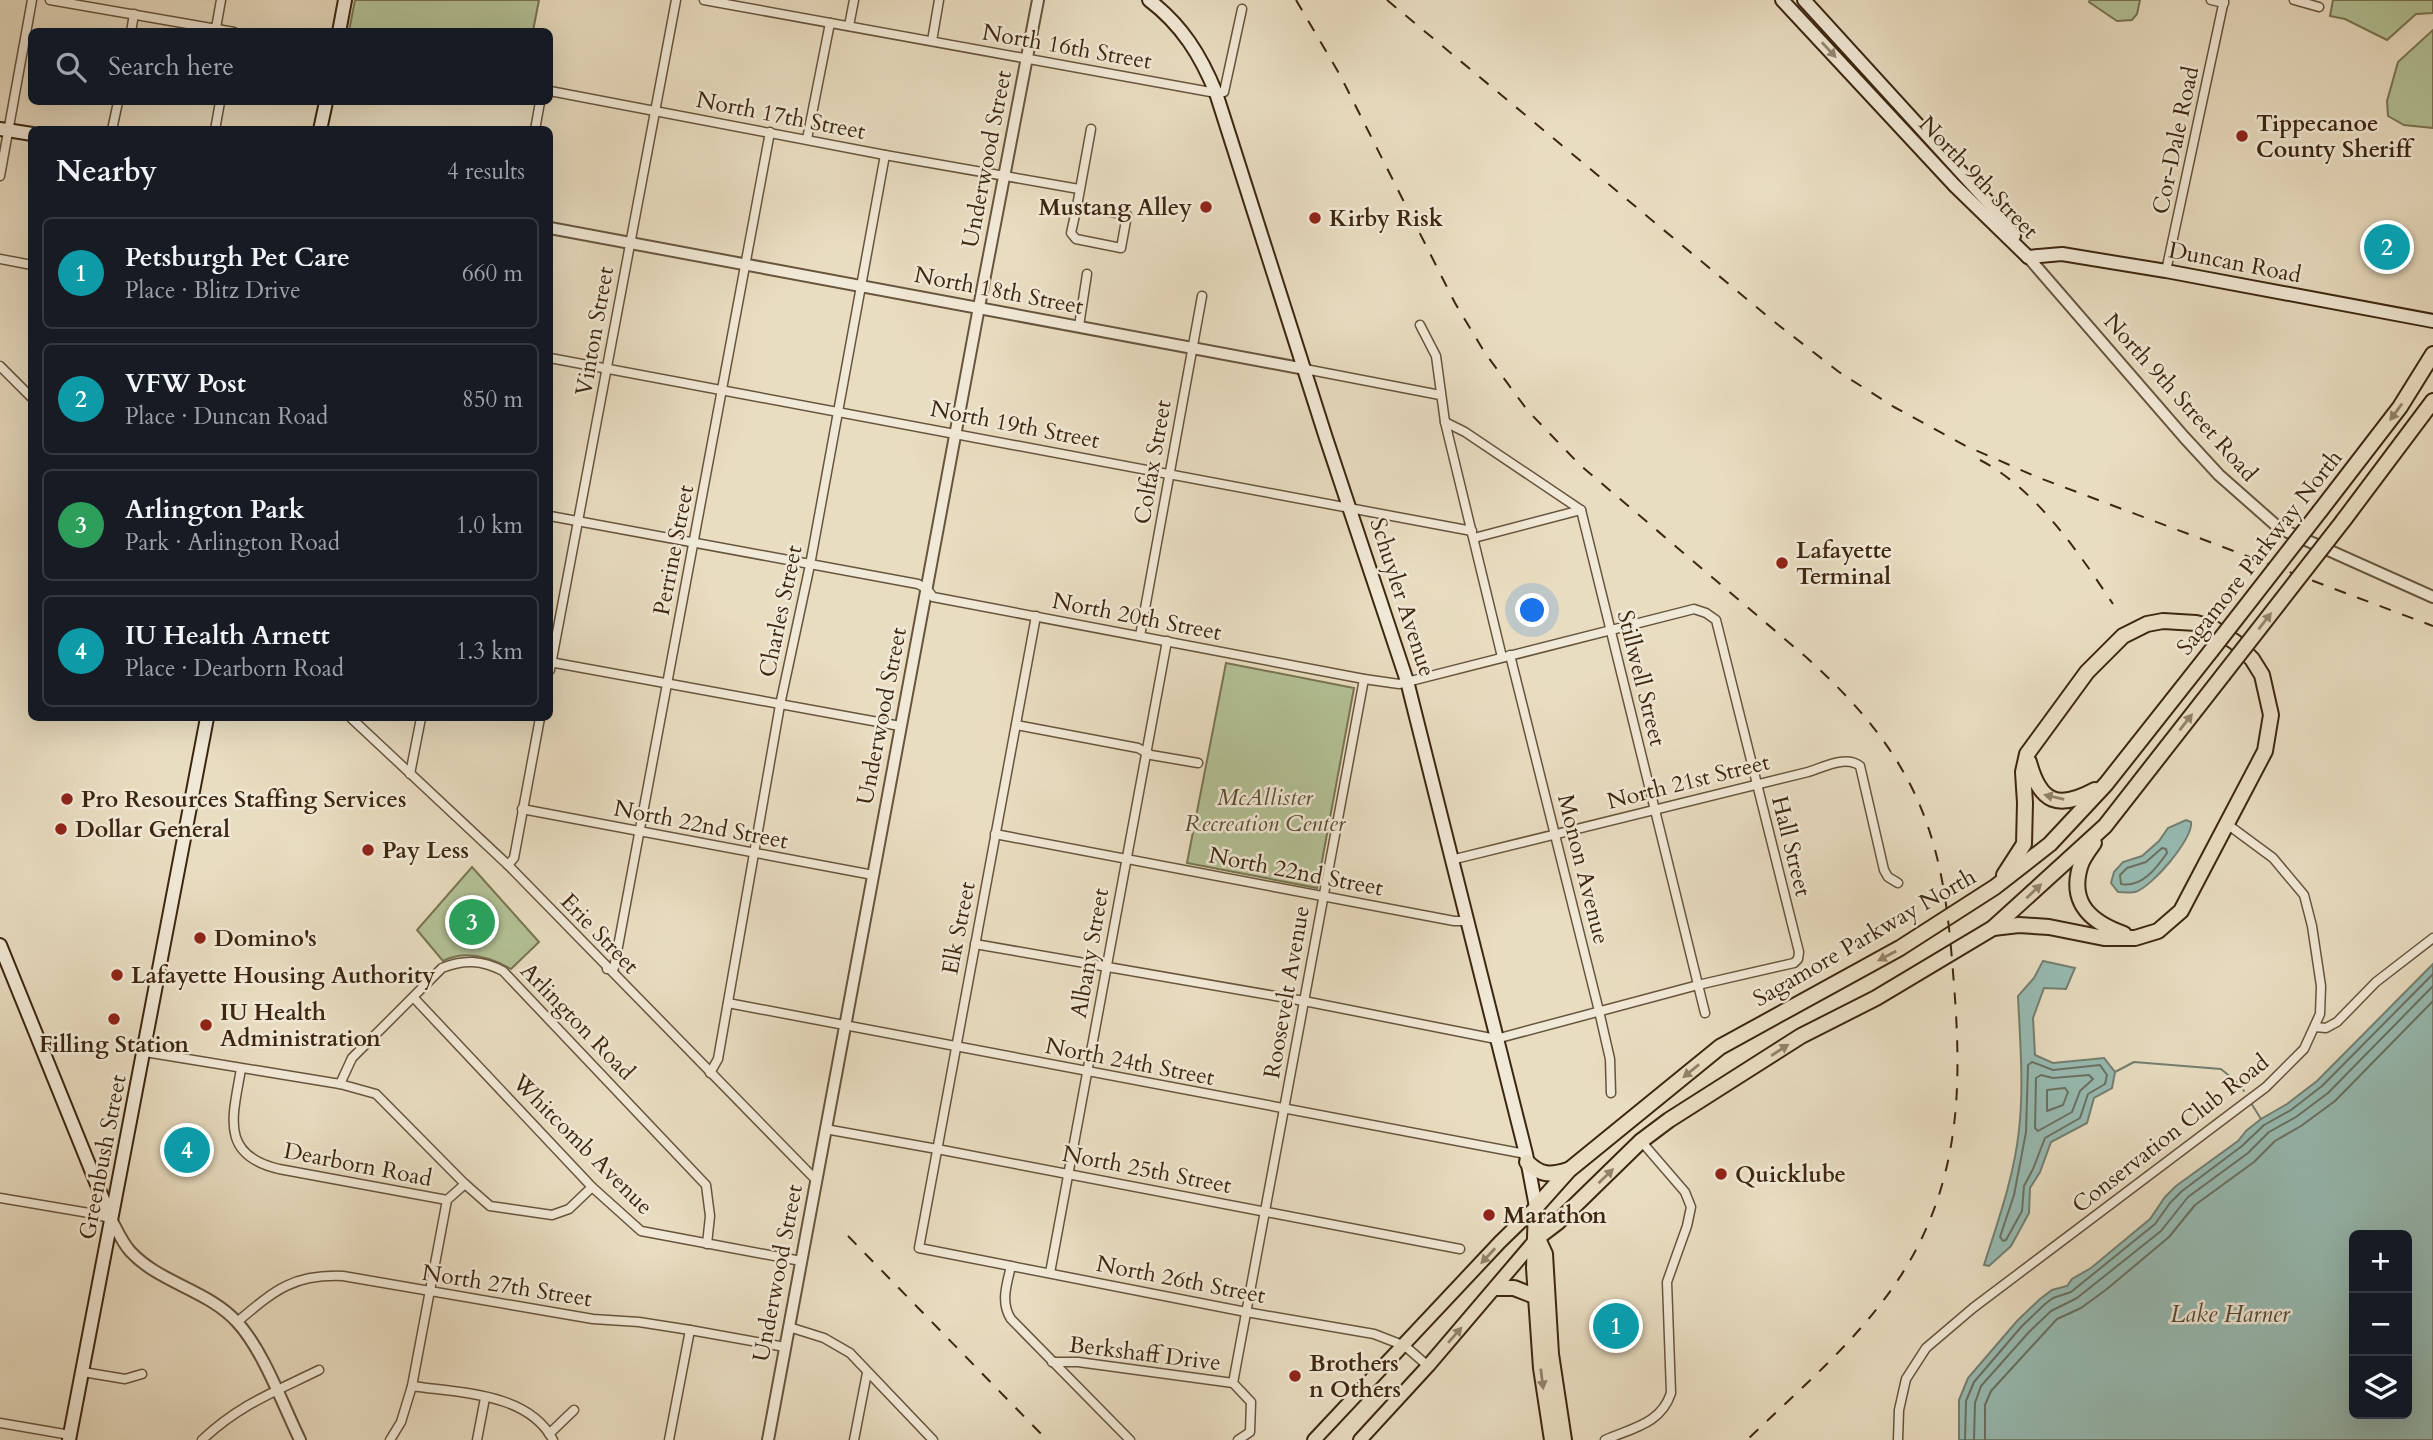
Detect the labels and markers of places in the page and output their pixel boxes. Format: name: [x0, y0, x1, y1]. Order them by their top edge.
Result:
place label: Tippecanoe County Sheriff: [2256, 108, 2416, 165]
marker: Tippecanoe County Sheriff: [2234, 128, 2250, 144]
place label: Mustang Alley: [1039, 192, 1192, 223]
marker: Mustang Alley: [1198, 199, 1214, 215]
place label: Kirby Risk: [1329, 203, 1444, 234]
marker: Kirby Risk: [1307, 210, 1323, 226]
pin: 2: [2364, 221, 2410, 273]
place label: Lafayette Terminal: [1796, 535, 1892, 592]
marker: Lafayette Terminal: [1774, 555, 1790, 571]
place label: Pro Resources Staffing Services: [81, 784, 406, 815]
marker: Pro Resources Staffing Services: [59, 791, 75, 807]
place label: Dollar General: [75, 814, 230, 845]
marker: Dollar General: [53, 821, 69, 837]
place label: Pay Less: [382, 835, 469, 866]
marker: Pay Less: [360, 842, 376, 858]
pin: 3: [449, 896, 495, 948]
place label: Domino's: [214, 923, 317, 954]
marker: Domino's: [192, 930, 208, 946]
place label: Lafayette Housing Authority: [131, 960, 435, 991]
marker: Lafayette Housing Authority: [109, 967, 125, 983]
place label: IU Health Administration: [220, 997, 381, 1054]
marker: Filling Station: [106, 1011, 122, 1027]
marker: IU Health Administration: [198, 1017, 214, 1033]
place label: Filling Station: [39, 1029, 189, 1060]
pin: 4: [164, 1124, 210, 1176]
place label: Quicklube: [1735, 1159, 1846, 1190]
marker: Quicklube: [1713, 1166, 1729, 1182]
place label: Marathon: [1503, 1200, 1607, 1231]
marker: Marathon: [1481, 1207, 1497, 1223]
pin: 1: [1593, 1300, 1639, 1352]
place label: Brothers n Others: [1309, 1348, 1401, 1405]
marker: Brothers n Others: [1287, 1368, 1303, 1384]

